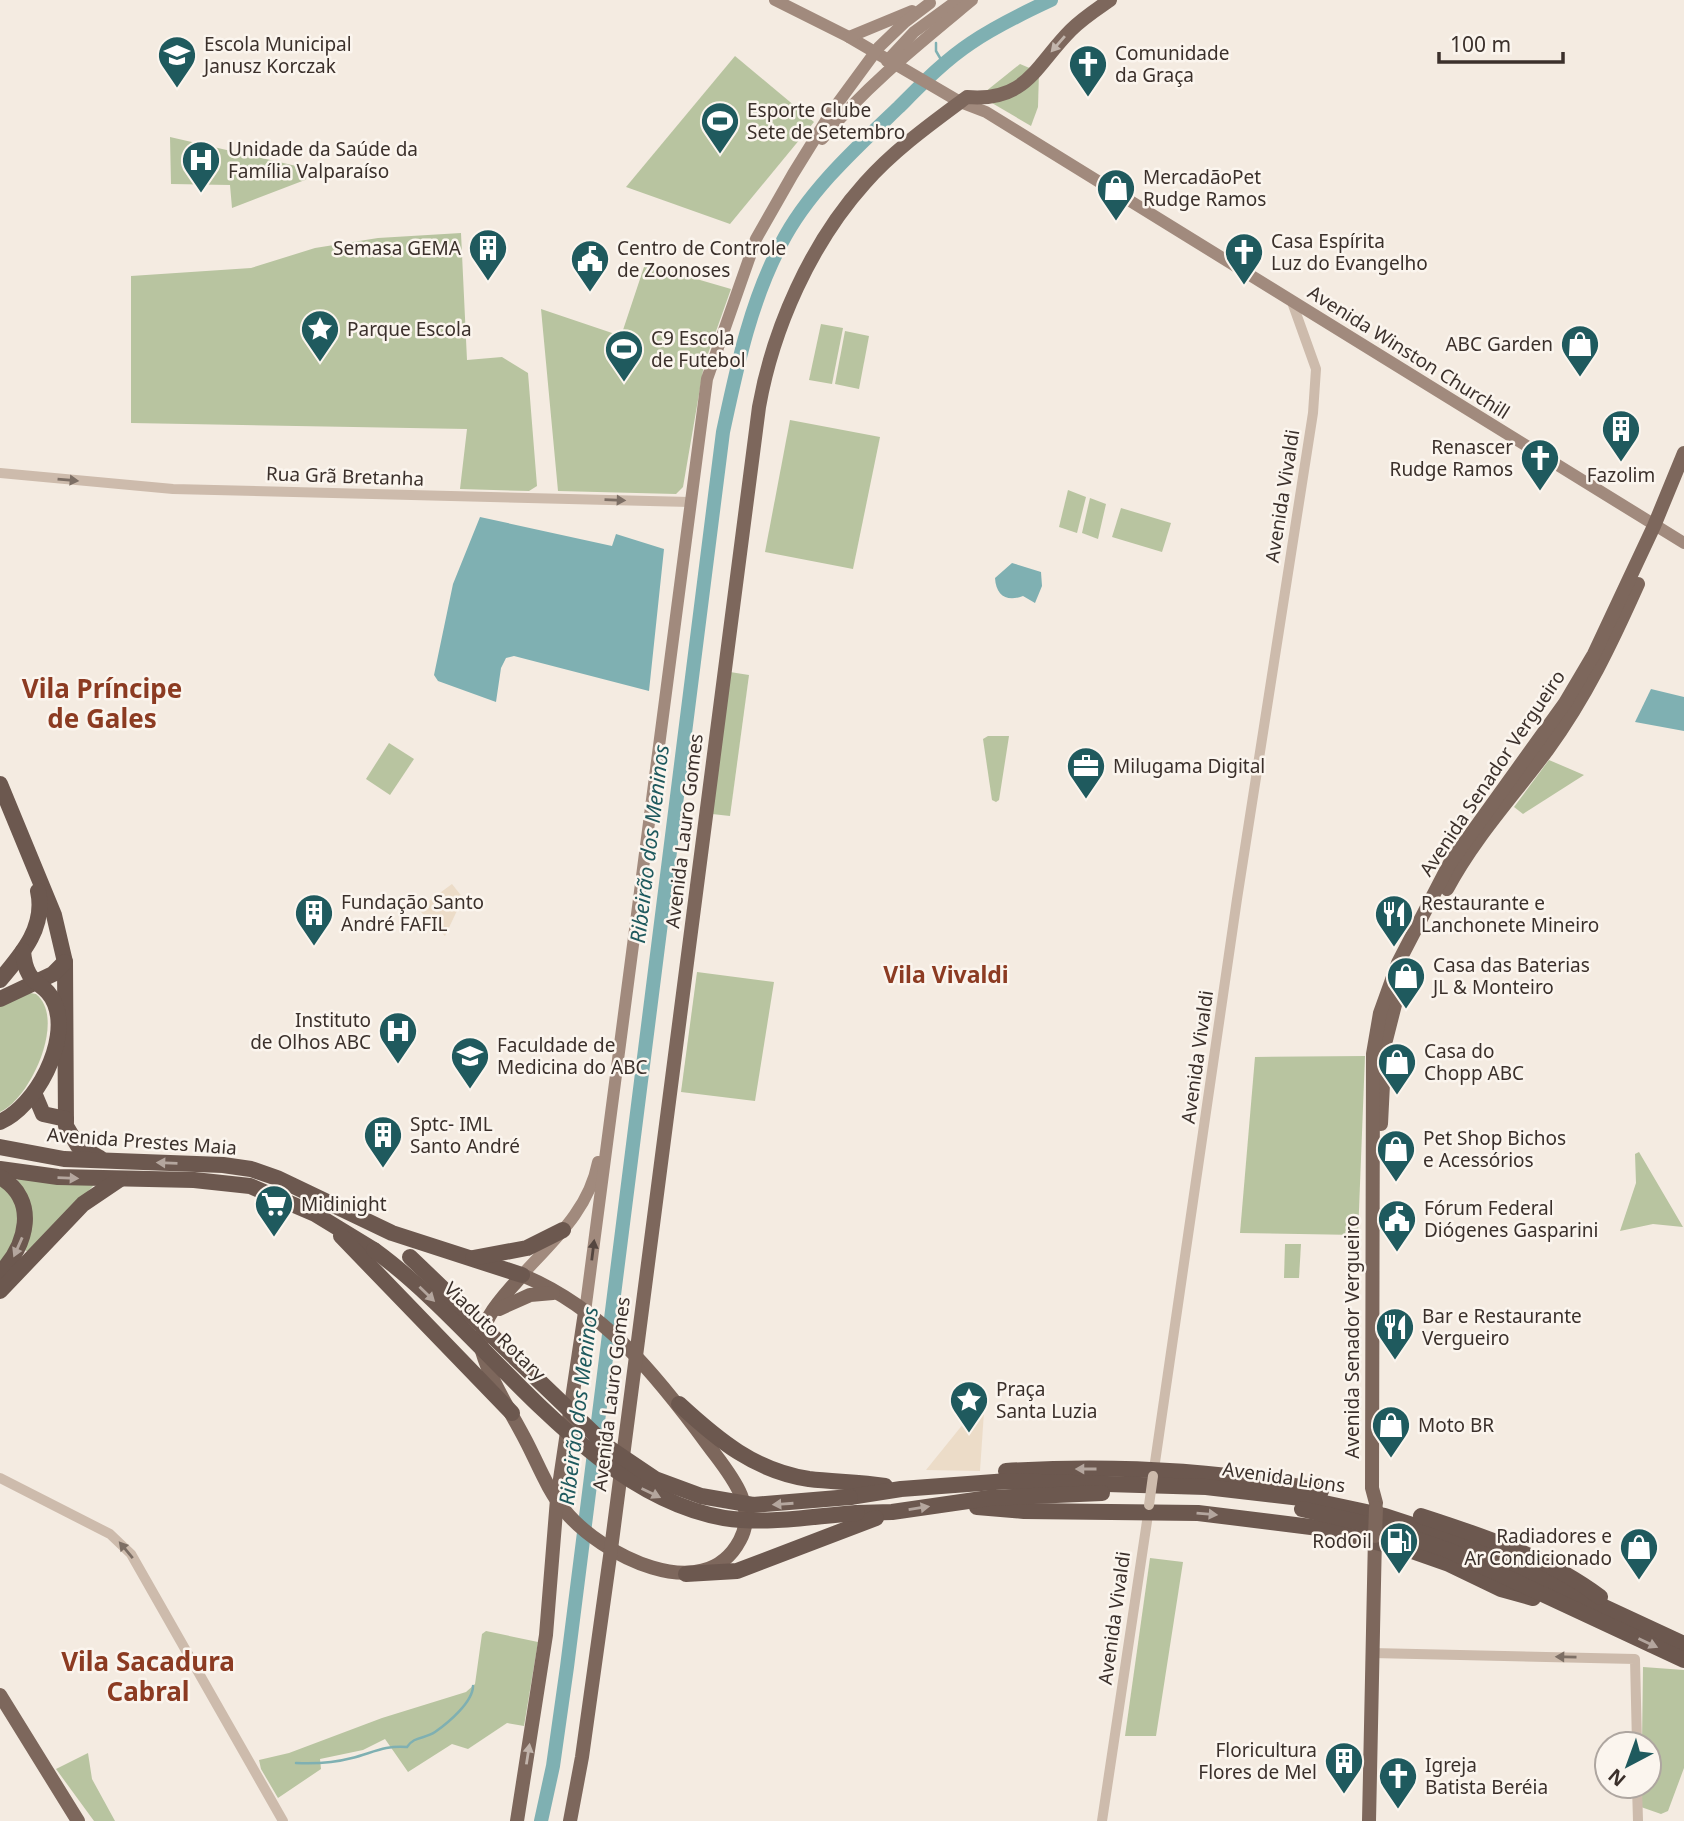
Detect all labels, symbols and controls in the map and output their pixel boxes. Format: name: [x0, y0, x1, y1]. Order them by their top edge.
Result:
scale bar: [1439, 21, 1563, 65]
text: 100 m: [1450, 30, 1511, 58]
place label: Escola Municipal Janusz Korczak: [202, 31, 352, 79]
school or university icon: Escola Municipal Janusz Korczak: [156, 34, 198, 89]
one-way arrow: [1051, 35, 1067, 52]
place label: Comunidade da Graça: [1115, 40, 1229, 88]
church icon: Comunidade da Graça: [1067, 43, 1109, 98]
place label: Esporte Clube Sete de Setembro: [747, 97, 905, 145]
sports icon: Esporte Clube Sete de Setembro: [699, 100, 741, 155]
place label: Unidade da Saúde da Família Valparaíso: [228, 136, 418, 184]
hospital icon: Unidade da Saúde da Família Valparaíso: [180, 139, 222, 194]
place label: MercadãoPet Rudge Ramos: [1143, 164, 1266, 212]
shop icon: MercadãoPet Rudge Ramos: [1095, 167, 1137, 222]
building icon: Semasa GEMA: [467, 227, 509, 282]
place label: Casa Espírita Luz do Evangelho: [1271, 228, 1428, 276]
church icon: Casa Espírita Luz do Evangelho: [1223, 231, 1265, 286]
place label: Semasa GEMA: [333, 235, 462, 261]
place label: Centro de Controle de Zoonoses: [617, 235, 786, 283]
public building icon: Centro de Controle de Zoonoses: [569, 238, 611, 293]
street label: Avenida Winston Churchill: [1303, 279, 1515, 425]
place icon: Parque Escola: [299, 308, 341, 363]
place label: Parque Escola: [347, 316, 472, 342]
shop icon: ABC Garden: [1559, 323, 1601, 378]
place label: C9 Escola de Futebol: [651, 325, 746, 373]
sports icon: C9 Escola de Futebol: [603, 328, 645, 383]
place label: ABC Garden: [1445, 331, 1553, 357]
building icon: Fazolim: [1600, 408, 1642, 463]
street label: Avenida Vivaldi: [1259, 428, 1305, 564]
place label: Renascer Rudge Ramos: [1390, 434, 1513, 482]
church icon: Renascer Rudge Ramos: [1519, 437, 1561, 492]
street label: Rua Grã Bretanha: [265, 460, 425, 492]
place label: Fazolim: [1587, 462, 1655, 488]
one-way arrow: [57, 475, 79, 486]
one-way arrow: [604, 494, 626, 505]
street label: Avenida Senador Vergueiro: [1413, 665, 1571, 881]
district label: Vila Príncipe de Gales: [22, 670, 182, 736]
street label: Avenida Lauro Gomes: [659, 732, 709, 930]
water label: Ribeirão dos Meninos: [623, 743, 675, 945]
office icon: Milugama Digital: [1065, 745, 1107, 800]
place label: Milugama Digital: [1113, 753, 1265, 779]
place label: Fundação Santo André FAFIL: [341, 889, 484, 937]
place label: Restaurante e Lanchonete Mineiro: [1421, 890, 1599, 938]
building icon: Fundação Santo André FAFIL: [293, 892, 335, 947]
restaurant icon: Restaurante e Lanchonete Mineiro: [1373, 893, 1415, 948]
place label: Casa das Baterias JL & Monteiro: [1431, 952, 1590, 1000]
shop icon: Casa das Baterias JL & Monteiro: [1385, 955, 1427, 1010]
district label: Vila Vivaldi: [883, 958, 1009, 990]
street label: Avenida Vivaldi: [1175, 989, 1219, 1125]
place label: Instituto de Olhos ABC: [250, 1007, 371, 1055]
hospital icon: Instituto de Olhos ABC: [377, 1010, 419, 1065]
place label: Faculdade de Medicina do ABC: [497, 1032, 648, 1080]
school or university icon: Faculdade de Medicina do ABC: [449, 1035, 491, 1090]
place label: Casa do Chopp ABC: [1424, 1038, 1524, 1086]
shop icon: Casa do Chopp ABC: [1376, 1041, 1418, 1096]
place label: Sptc- IML Santo André: [410, 1111, 520, 1159]
building icon: Sptc- IML Santo André: [362, 1114, 404, 1169]
street label: Avenida Prestes Maia: [46, 1121, 238, 1161]
place label: Pet Shop Bichos e Acessórios: [1423, 1125, 1566, 1173]
shop icon: Pet Shop Bichos e Acessórios: [1375, 1128, 1417, 1183]
one-way arrow: [156, 1157, 178, 1169]
one-way arrow: [57, 1172, 79, 1183]
supermarket icon: Midinight: [253, 1183, 295, 1238]
place label: Midinight: [301, 1191, 387, 1217]
place label: Fórum Federal Diógenes Gasparini: [1424, 1195, 1599, 1243]
public building icon: Fórum Federal Diógenes Gasparini: [1376, 1198, 1418, 1253]
street label: Avenida Senador Vergueiro: [1339, 1215, 1365, 1459]
one-way arrow: [12, 1236, 23, 1257]
one-way arrow: [587, 1239, 598, 1261]
street label: Viaduto Rotary: [438, 1276, 552, 1386]
one-way arrow: [418, 1285, 435, 1301]
street label: Avenida Lauro Gomes: [586, 1295, 636, 1493]
place label: Bar e Restaurante Vergueiro: [1422, 1303, 1582, 1351]
water label: Ribeirão dos Meninos: [552, 1305, 604, 1507]
restaurant icon: Bar e Restaurante Vergueiro: [1374, 1306, 1416, 1361]
place label: Praça Santa Luzia: [996, 1376, 1097, 1424]
place icon: Praça Santa Luzia: [948, 1379, 990, 1434]
shop icon: Moto BR: [1370, 1404, 1412, 1459]
place label: Moto BR: [1418, 1412, 1494, 1438]
street label: Avenida Lions: [1221, 1456, 1347, 1498]
one-way arrow: [1075, 1463, 1097, 1475]
one-way arrow: [641, 1487, 661, 1498]
one-way arrow: [771, 1499, 793, 1510]
one-way arrow: [908, 1502, 930, 1513]
one-way arrow: [1197, 1509, 1219, 1520]
fuel station icon: RodOil: [1378, 1520, 1420, 1575]
place label: Radiadores e Ar Condicionado: [1464, 1523, 1612, 1571]
shop icon: Radiadores e Ar Condicionado: [1618, 1526, 1660, 1581]
place label: RodOil: [1312, 1528, 1372, 1554]
one-way arrow: [119, 1541, 134, 1558]
street label: Avenida Vivaldi: [1092, 1550, 1136, 1686]
one-way arrow: [1638, 1637, 1658, 1649]
district label: Vila Sacadura Cabral: [61, 1643, 235, 1709]
one-way arrow: [1555, 1652, 1577, 1663]
north arrow: [1593, 1730, 1663, 1800]
place label: Floricultura Flores de Mel: [1198, 1737, 1317, 1785]
building icon: Floricultura Flores de Mel: [1323, 1740, 1365, 1795]
one-way arrow: [523, 1743, 534, 1765]
place label: Igreja Batista Beréia: [1425, 1752, 1548, 1800]
church icon: Igreja Batista Beréia: [1377, 1755, 1419, 1810]
text: N: [1602, 1763, 1631, 1793]

